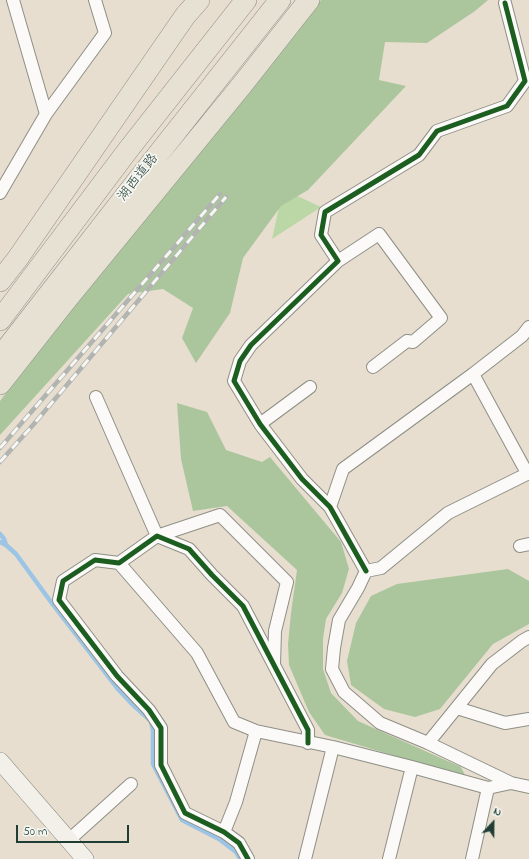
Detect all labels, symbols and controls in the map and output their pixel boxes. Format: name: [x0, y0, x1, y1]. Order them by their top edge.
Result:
street label: 湖西道路: [115, 151, 163, 205]
north arrow: [473, 803, 513, 843]
text: N: [491, 803, 504, 821]
scale bar: [18, 817, 131, 843]
text: 50 m: [23, 823, 47, 841]

